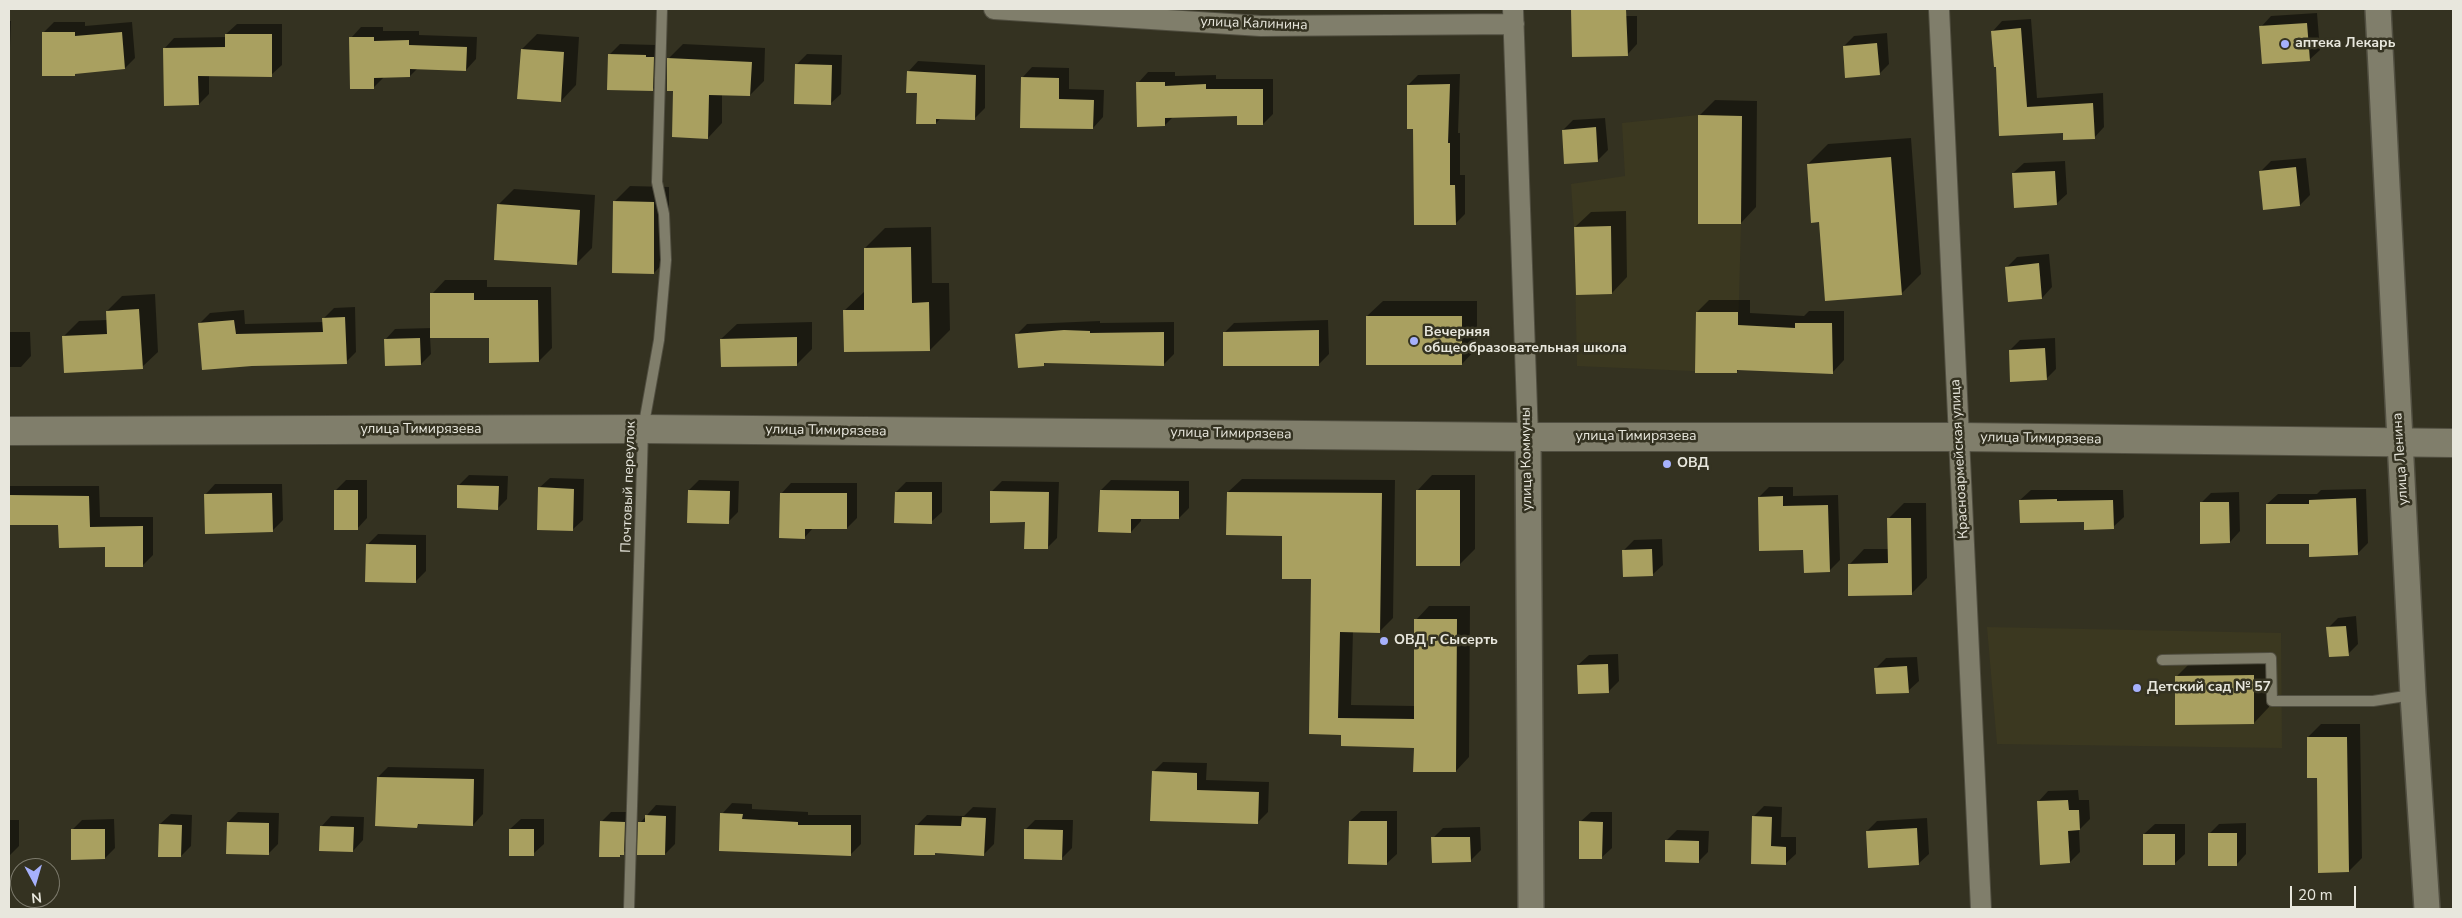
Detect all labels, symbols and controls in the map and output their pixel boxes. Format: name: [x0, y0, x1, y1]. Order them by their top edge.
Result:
street label: улица Калинина: [1200, 14, 1308, 34]
place label: аптека Лекарь: [2295, 36, 2395, 52]
marker: аптека Лекарь: [2279, 38, 2291, 50]
place label: Вечерняя общеобразовательная школа: [1424, 325, 1627, 358]
marker: Вечерняя общеобразовательная школа: [1408, 335, 1420, 347]
street label: Красноармейская улица: [1947, 379, 1973, 539]
street label: улица Коммуны: [1518, 407, 1536, 511]
street label: улица Ленина: [2389, 412, 2413, 506]
street label: Почтовый переулок: [618, 421, 640, 553]
street label: улица Тимирязева: [360, 422, 482, 438]
street label: улица Тимирязева: [765, 422, 887, 440]
street label: улица Тимирязева: [1170, 425, 1292, 443]
street label: улица Тимирязева: [1575, 429, 1697, 445]
street label: улица Тимирязева: [1980, 430, 2102, 448]
place label: ОВД: [1677, 456, 1709, 472]
marker: ОВД: [1661, 458, 1673, 470]
place label: ОВД г Сысерть: [1394, 633, 1498, 649]
marker: ОВД г Сысерть: [1378, 635, 1390, 647]
place label: Детский сад № 57: [2147, 680, 2271, 696]
marker: Детский сад № 57: [2131, 682, 2143, 694]
north arrow: [10, 858, 60, 908]
scale bar: [2292, 876, 2358, 908]
text: 20 m: [2298, 885, 2333, 905]
text: N: [30, 887, 43, 907]

